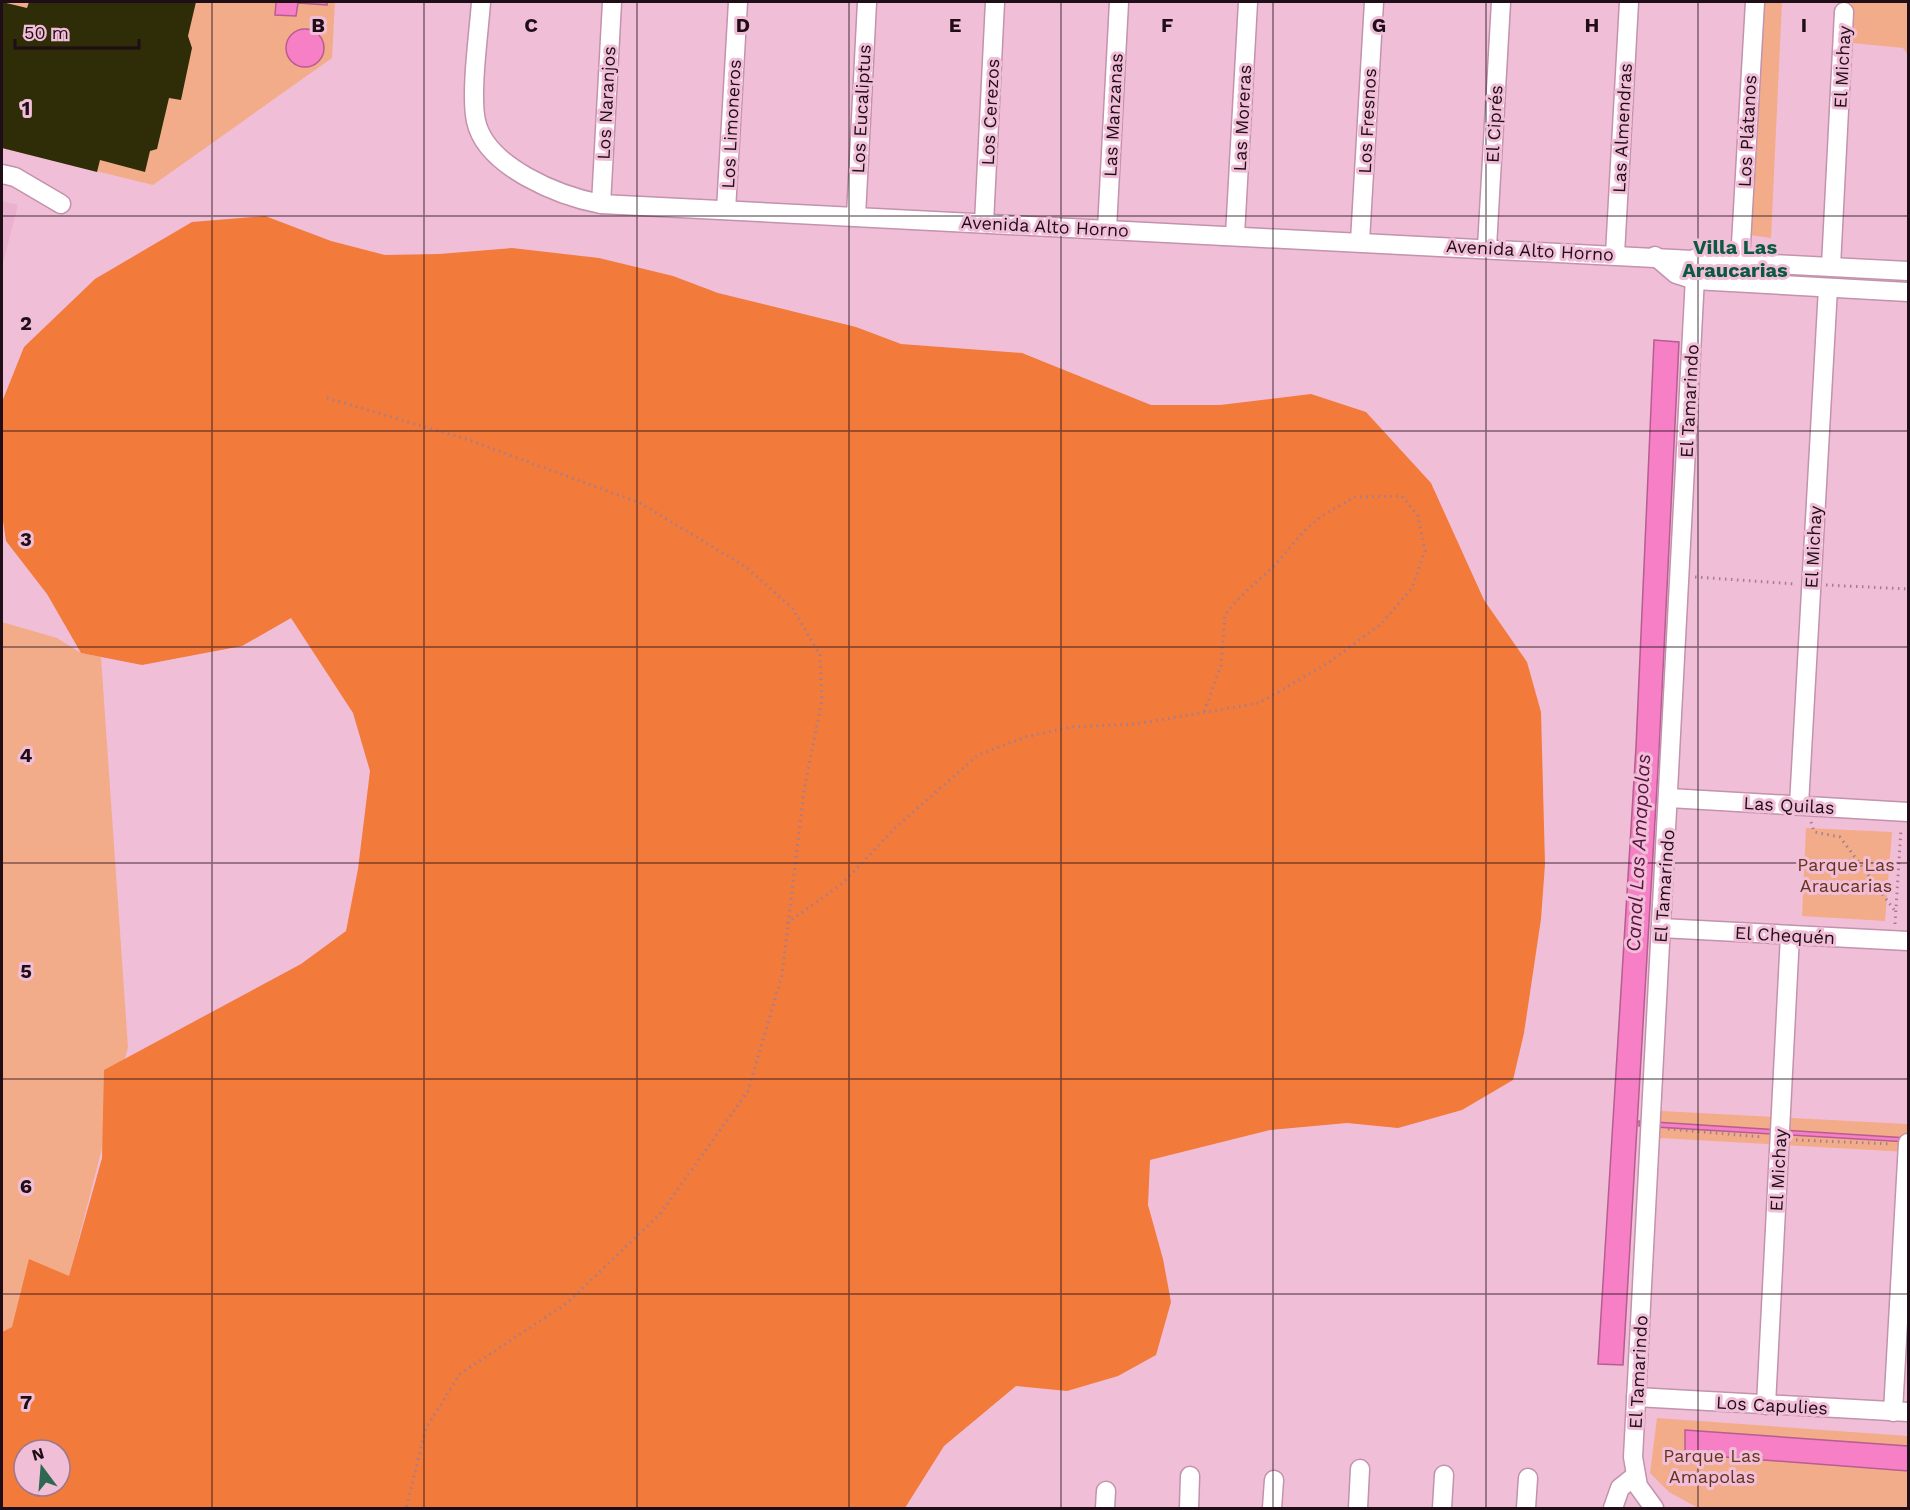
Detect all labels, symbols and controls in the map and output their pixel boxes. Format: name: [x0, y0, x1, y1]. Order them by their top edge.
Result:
scale bar: [15, 12, 140, 50]
text: B: [311, 13, 325, 37]
text: C: [524, 13, 538, 37]
text: D: [736, 13, 750, 37]
text: E: [949, 13, 961, 37]
text: F: [1161, 13, 1173, 37]
text: G: [1372, 13, 1386, 37]
text: H: [1585, 13, 1599, 37]
text: I: [1801, 13, 1807, 37]
text: 50 m: [24, 22, 69, 43]
street label: El Michay: [1829, 24, 1855, 109]
street label: Los Eucaliptus: [847, 44, 875, 174]
street label: Los Naranjos: [593, 46, 619, 160]
street label: Las Manzanas: [1099, 53, 1127, 177]
street label: Los Cerezos: [977, 58, 1003, 166]
street label: Los Limoneros: [717, 59, 745, 189]
street label: Las Almendras: [1608, 63, 1636, 193]
street label: Las Moreras: [1229, 64, 1255, 172]
street label: Los Fresnos: [1354, 68, 1380, 174]
street label: Los Plátanos: [1734, 74, 1760, 188]
street label: El Ciprés: [1481, 85, 1507, 163]
text: 1: [22, 96, 30, 120]
street label: Avenida Alto Horno: [961, 211, 1129, 241]
street label: Avenida Alto Horno: [1446, 235, 1614, 265]
district label: Villa Las Araucarias: [1682, 235, 1788, 282]
text: 2: [20, 311, 32, 335]
street label: El Tamarindo: [1676, 344, 1702, 458]
street label: El Michay: [1800, 504, 1826, 589]
text: 3: [20, 527, 32, 551]
text: 4: [20, 743, 33, 767]
water label: Canal Las Amapolas: [1621, 753, 1655, 953]
street label: Las Quilas: [1743, 792, 1835, 818]
street label: El Tamarindo: [1650, 828, 1678, 944]
park label: Parque Las Araucarias: [1797, 854, 1895, 896]
street label: El Chequén: [1734, 922, 1836, 948]
text: 5: [20, 959, 32, 983]
street label: El Michay: [1765, 1127, 1791, 1212]
text: 6: [20, 1174, 32, 1198]
street label: El Tamarindo: [1625, 1315, 1651, 1429]
text: 7: [20, 1390, 32, 1414]
street label: Los Capulies: [1716, 1392, 1828, 1418]
north arrow: [12, 1438, 72, 1498]
text: N: [30, 1443, 46, 1465]
park label: Parque Las Amapolas: [1663, 1445, 1761, 1487]

